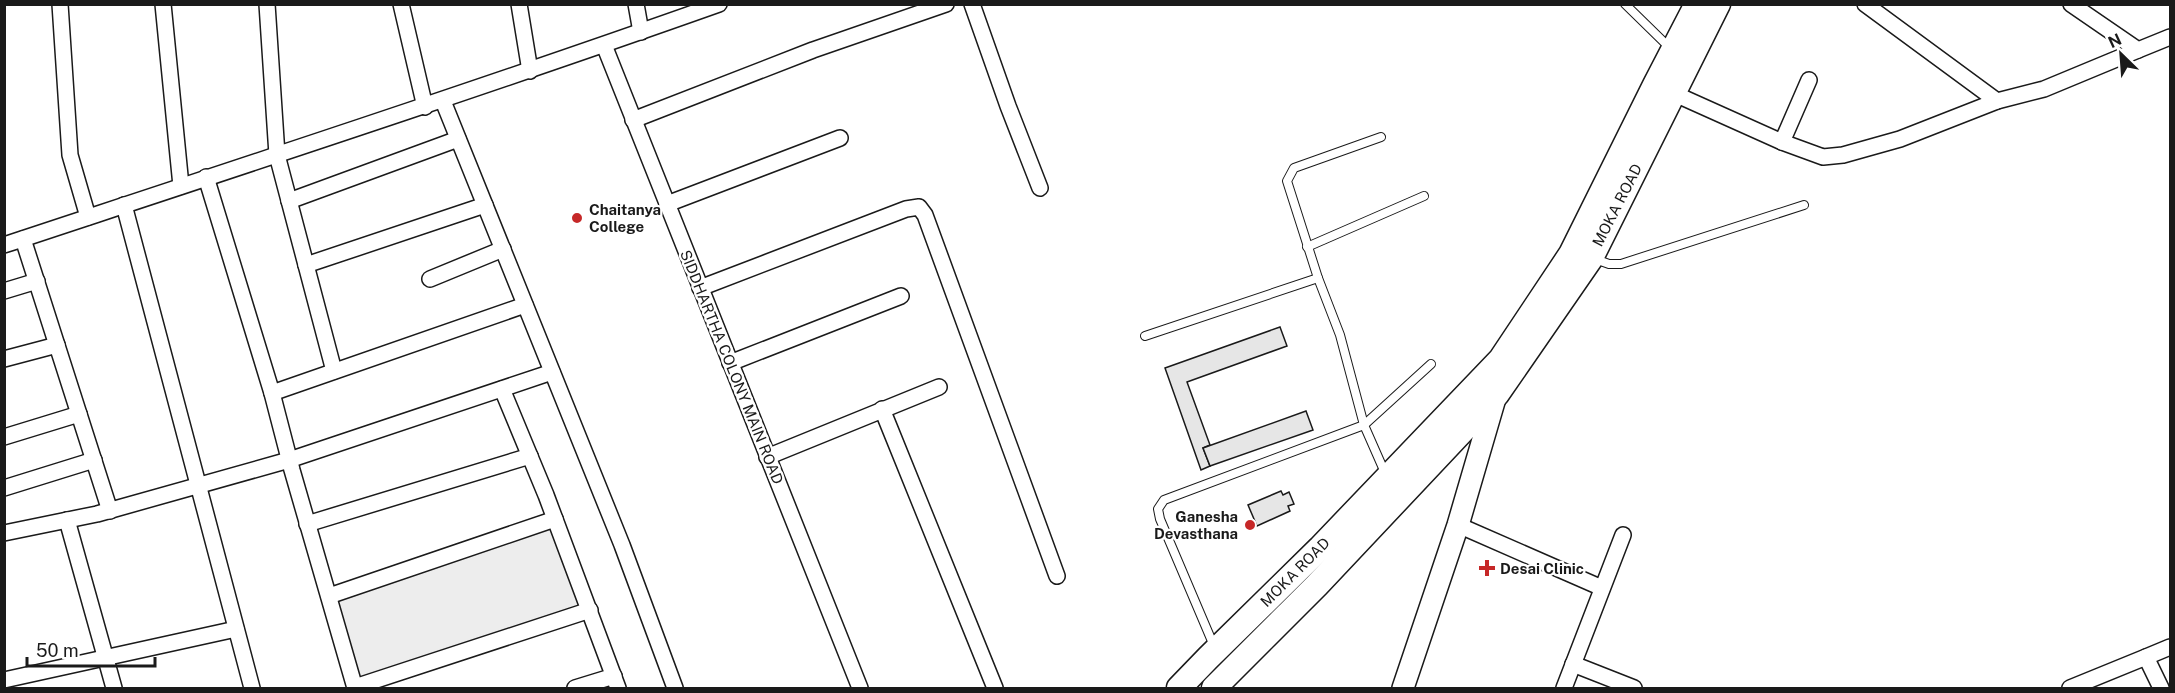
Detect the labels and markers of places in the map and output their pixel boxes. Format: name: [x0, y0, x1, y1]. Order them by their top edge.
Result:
place label: Chaitanya College: [589, 201, 661, 235]
marker: Chaitanya College: [570, 211, 584, 225]
place label: Ganesha Devasthana: [1154, 508, 1238, 542]
marker: Ganesha Devasthana: [1243, 518, 1257, 532]
marker: Desai Clinic: [1478, 559, 1496, 577]
place label: Desai Clinic: [1500, 560, 1584, 577]

